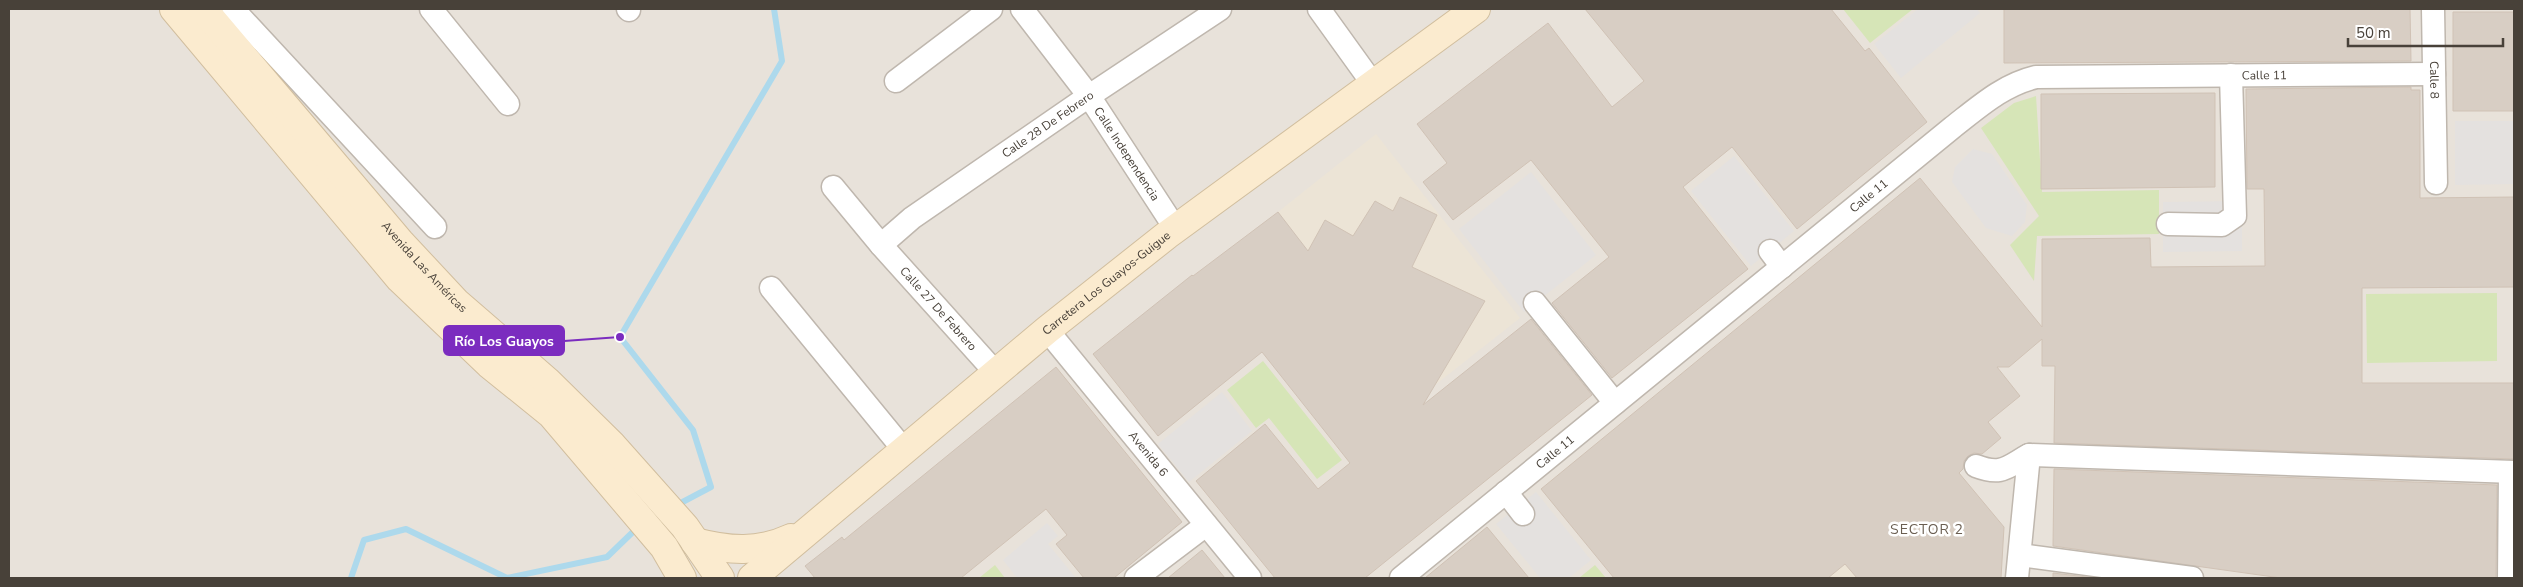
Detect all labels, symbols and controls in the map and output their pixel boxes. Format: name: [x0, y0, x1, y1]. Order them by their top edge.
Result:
scale bar: [2348, 15, 2503, 47]
text: 50 m: [2356, 23, 2391, 43]
street label: Calle 8: [2426, 61, 2443, 99]
street label: Calle 11: [2242, 67, 2287, 83]
street label: Calle 28 De Febrero: [999, 87, 1097, 162]
street label: Calle Independencia: [1090, 104, 1163, 204]
street label: Calle 11: [1846, 175, 1891, 216]
street label: Avenida Las Américas: [378, 218, 471, 316]
street label: Carretera Los Guayos-Guigue: [1039, 227, 1174, 339]
street label: Calle 27 De Febrero: [896, 263, 981, 355]
callout: Río Los Guayos: [444, 326, 564, 355]
text: Río Los Guayos: [454, 332, 554, 351]
street label: Avenida 6: [1125, 428, 1172, 480]
street label: Calle 11: [1533, 432, 1578, 473]
district label: SECTOR 2: [1890, 520, 1964, 539]

